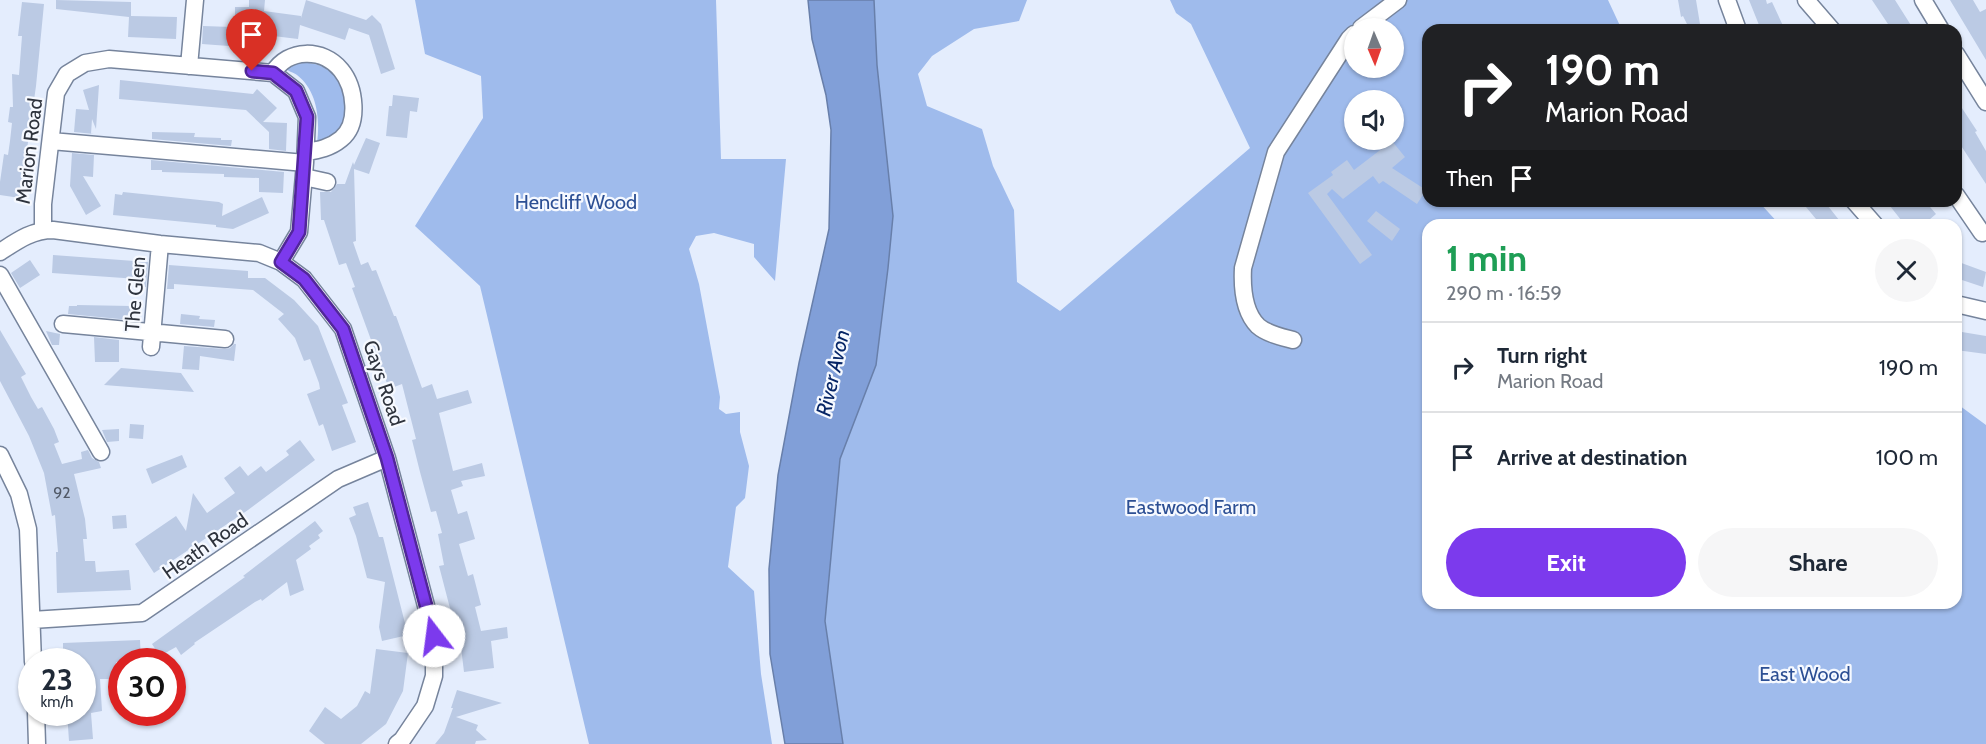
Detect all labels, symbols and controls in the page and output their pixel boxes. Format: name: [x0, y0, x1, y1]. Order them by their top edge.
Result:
pin: [226, 9, 277, 71]
icon: arrive: [235, 18, 268, 51]
north arrow: [1344, 18, 1404, 78]
map controls: [1344, 18, 1404, 150]
text: 190 m: [1545, 44, 1660, 96]
icon: right: [1446, 48, 1524, 126]
button: sound: [1344, 90, 1404, 150]
text: Marion Road: [1545, 96, 1689, 129]
street label: Marion Road: [11, 97, 47, 205]
icon: arrive: [1505, 162, 1538, 195]
text: Then: [1446, 165, 1493, 192]
park label: Hencliff Wood: [515, 190, 637, 214]
text: 1 min: [1446, 236, 1527, 280]
button: close: [1875, 239, 1938, 302]
street label: The Glen: [120, 255, 150, 333]
text: 290 m · 16:59: [1446, 281, 1562, 305]
water label: River Avon: [810, 327, 855, 418]
street label: Gays Road: [358, 337, 410, 429]
text: Turn right: [1497, 342, 1587, 369]
icon: right: [1446, 351, 1479, 384]
text: 190 m: [1879, 354, 1938, 381]
text: Marion Road: [1497, 369, 1603, 393]
icon: arrive: [1446, 441, 1479, 474]
text: Arrive at destination: [1497, 444, 1687, 471]
text: 100 m: [1876, 444, 1938, 471]
house number: 92: [53, 483, 71, 502]
park label: Eastwood Farm: [1126, 495, 1256, 519]
street label: Heath Road: [158, 508, 252, 584]
button: Exit: [1446, 528, 1686, 597]
button: Share: [1698, 528, 1938, 597]
position arrow: [402, 604, 466, 668]
speed limit sign: 30: [108, 648, 186, 726]
text: 23: [41, 661, 73, 698]
park label: East Wood: [1759, 662, 1851, 686]
text: km/h: [41, 693, 73, 711]

